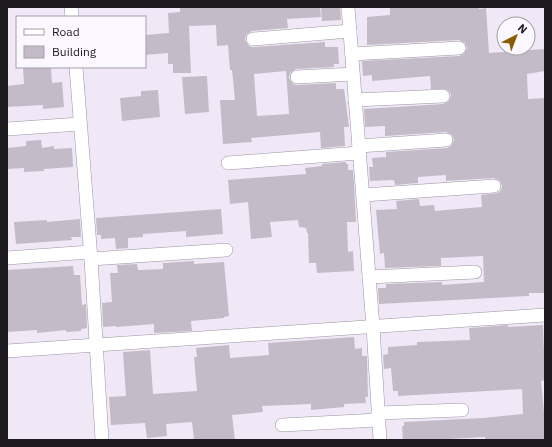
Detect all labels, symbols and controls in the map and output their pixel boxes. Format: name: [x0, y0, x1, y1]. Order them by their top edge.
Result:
legend: [16, 16, 146, 68]
north arrow: [496, 16, 536, 56]
text: N: [515, 21, 530, 36]
text: Road: [52, 24, 80, 39]
text: Building: [52, 44, 97, 59]

